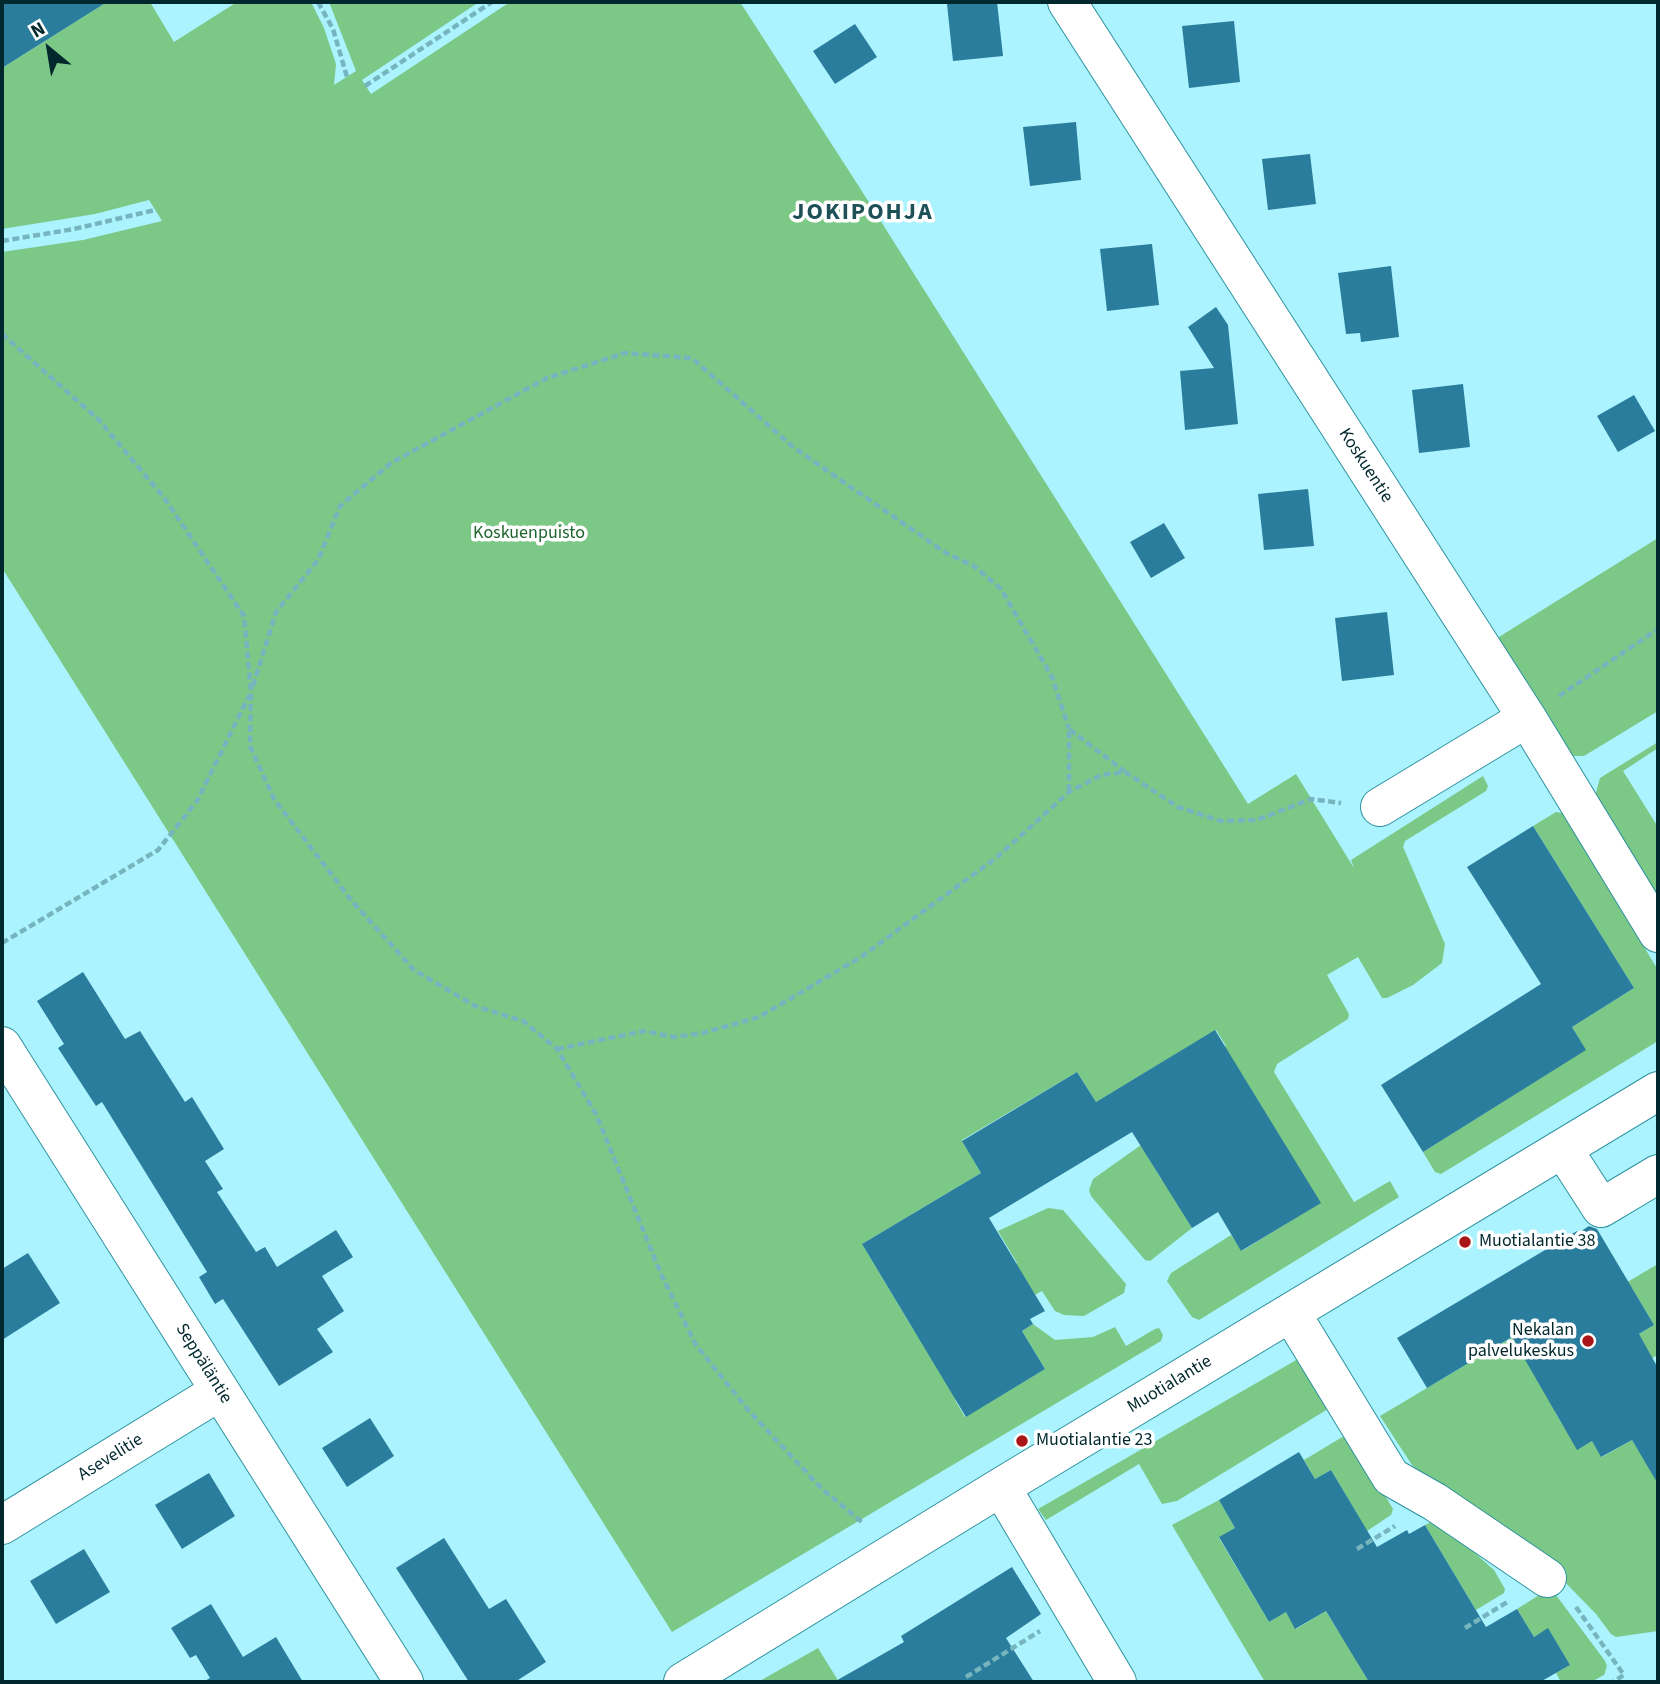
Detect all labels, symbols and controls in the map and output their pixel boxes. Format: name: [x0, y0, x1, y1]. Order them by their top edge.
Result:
north arrow: [14, 14, 84, 84]
text: N: [26, 16, 50, 45]
district label: JOKIPOHJA: [793, 200, 933, 228]
street label: Koskuentie: [1333, 425, 1397, 507]
park label: Koskuenpuisto: [473, 523, 585, 545]
place label: Muotialantie 38: [1479, 1231, 1595, 1253]
marker: Muotialantie 38: [1457, 1234, 1473, 1250]
street label: Seppäläntie: [170, 1320, 236, 1408]
place label: Nekalan palvelukeskus: [1468, 1320, 1574, 1362]
marker: Nekalan palvelukeskus: [1580, 1333, 1596, 1349]
street label: Muotialantie: [1124, 1351, 1216, 1419]
street label: Asevelitie: [75, 1430, 147, 1486]
place label: Muotialantie 23: [1036, 1430, 1152, 1452]
marker: Muotialantie 23: [1014, 1433, 1030, 1449]

